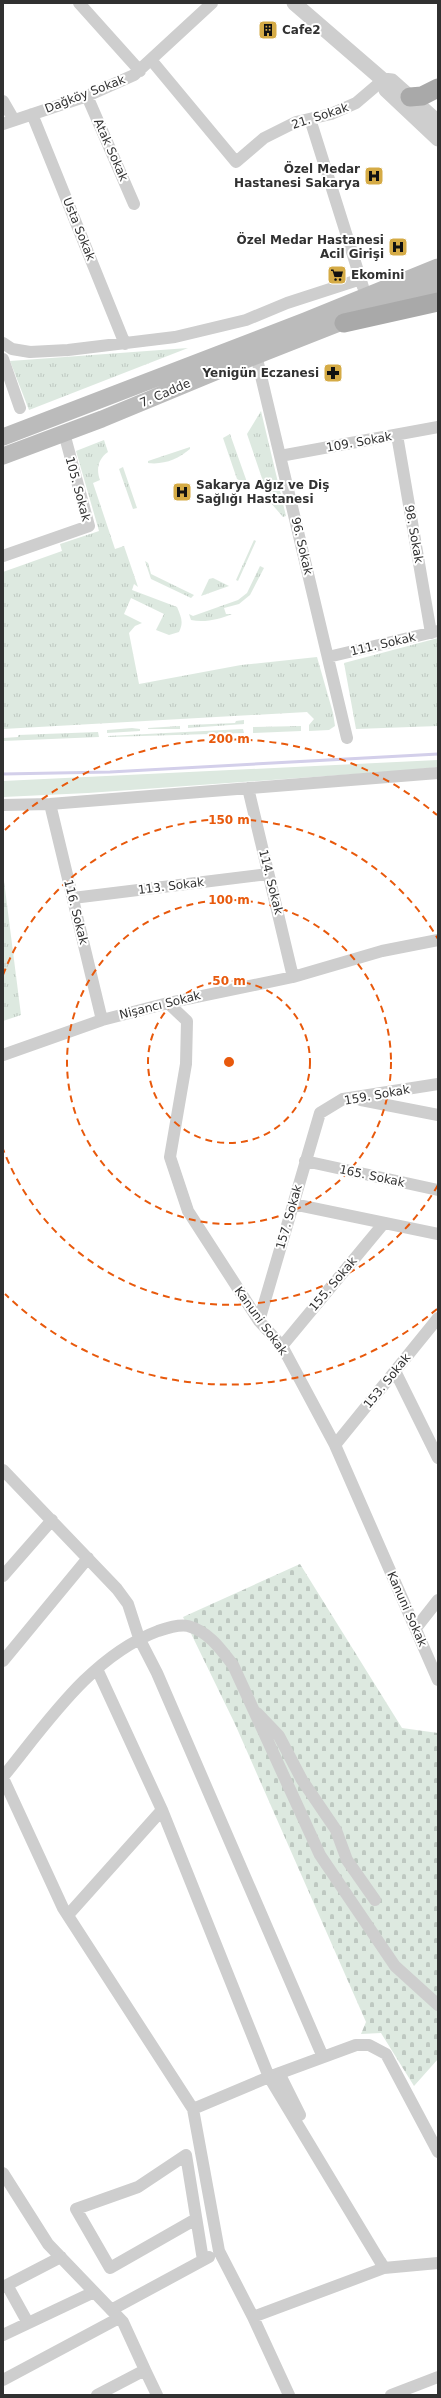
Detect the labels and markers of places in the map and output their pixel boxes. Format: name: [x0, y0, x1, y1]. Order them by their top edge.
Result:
building icon: Cafe2: [257, 19, 279, 41]
place label: Cafe2: [282, 23, 321, 37]
place label: Özel Medar Hastanesi Sakarya: [234, 161, 360, 190]
hospital icon: Özel Medar Hastanesi Sakarya: [363, 165, 385, 187]
place label: Özel Medar Hastanesi Acil Girişi: [236, 232, 384, 261]
hospital icon: Özel Medar Hastanesi Acil Girişi: [387, 236, 409, 258]
supermarket icon: Ekomini: [326, 264, 348, 286]
place label: Ekomini: [351, 268, 404, 282]
pharmacy icon: Yenigün Eczanesi: [322, 362, 344, 384]
place label: Yenigün Eczanesi: [201, 366, 319, 380]
place label: Sakarya Ağız ve Diş Sağlığı Hastanesi: [196, 478, 329, 506]
hospital icon: Sakarya Ağız ve Diş Sağlığı Hastanesi: [171, 481, 193, 503]
centre of rings: [222, 1055, 236, 1069]

